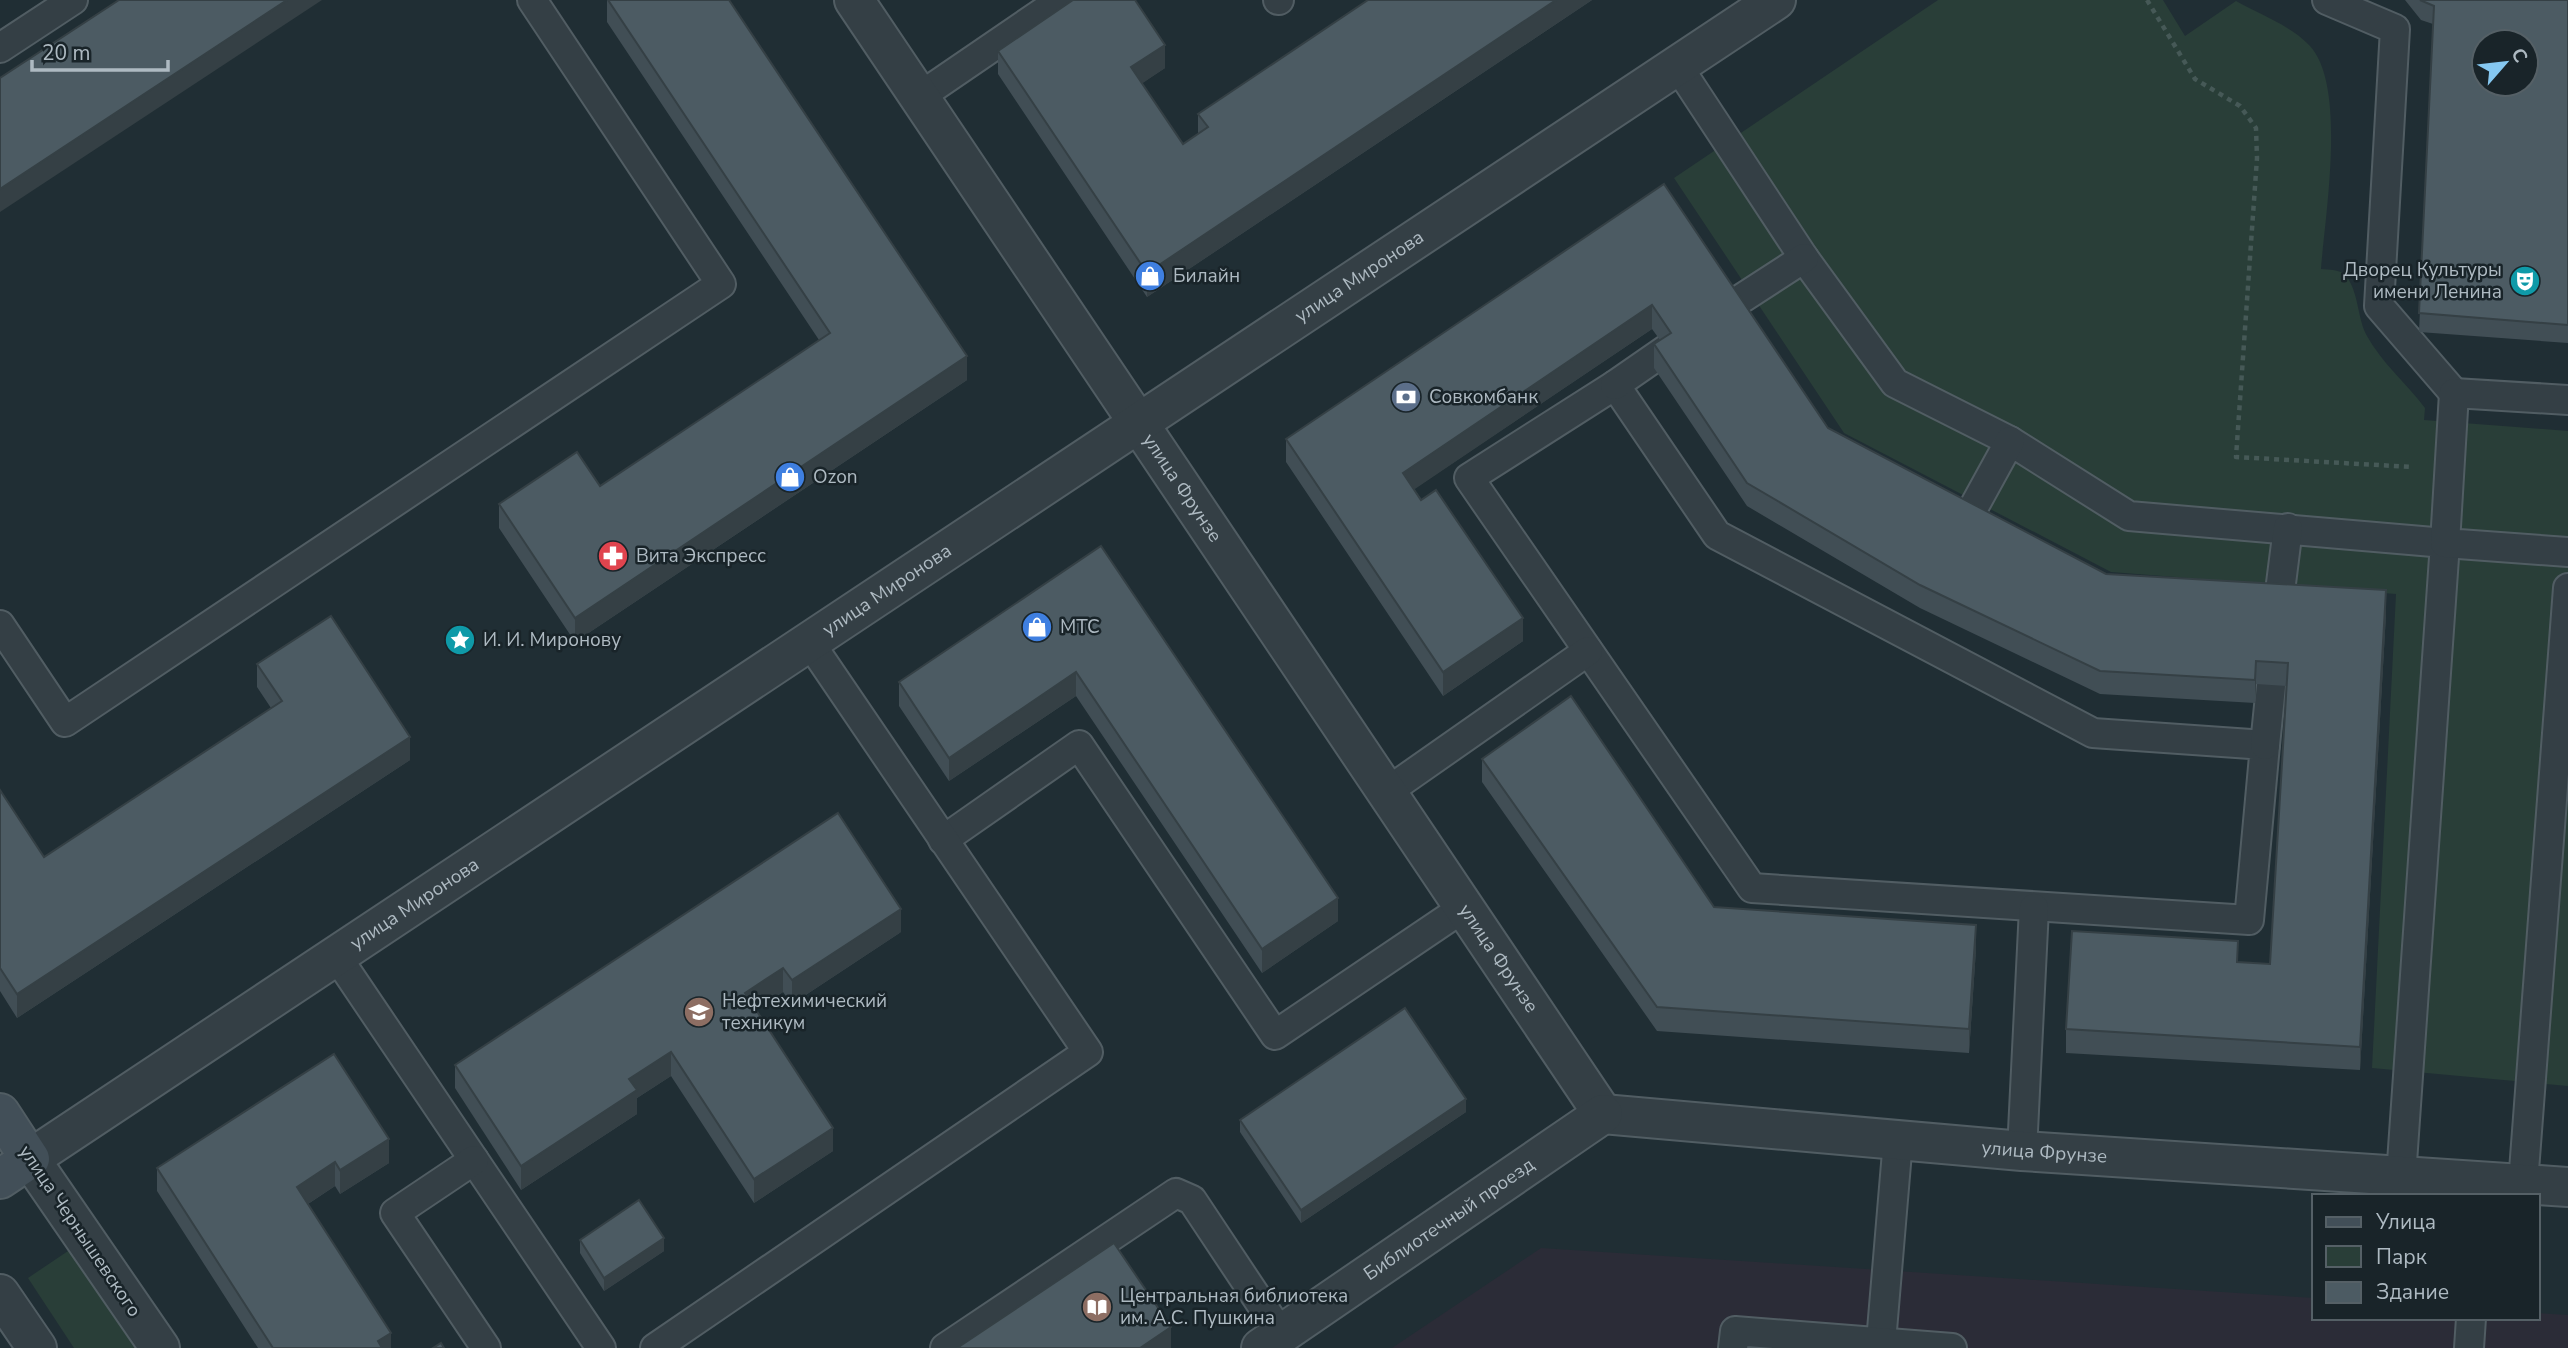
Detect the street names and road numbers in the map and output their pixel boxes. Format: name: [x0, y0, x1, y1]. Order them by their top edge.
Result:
street label: улица Миронова: [1290, 224, 1429, 329]
street label: улица Фрунзе: [1136, 428, 1228, 548]
street label: улица Миронова: [817, 538, 957, 642]
street label: улица Миронова: [345, 851, 484, 956]
street label: улица Фрунзе: [1452, 899, 1544, 1018]
street label: улица Фрунзе: [1980, 1134, 2108, 1170]
street label: улица Чернышевского: [13, 1140, 147, 1322]
street label: Библиотечный проезд: [1359, 1152, 1540, 1287]

